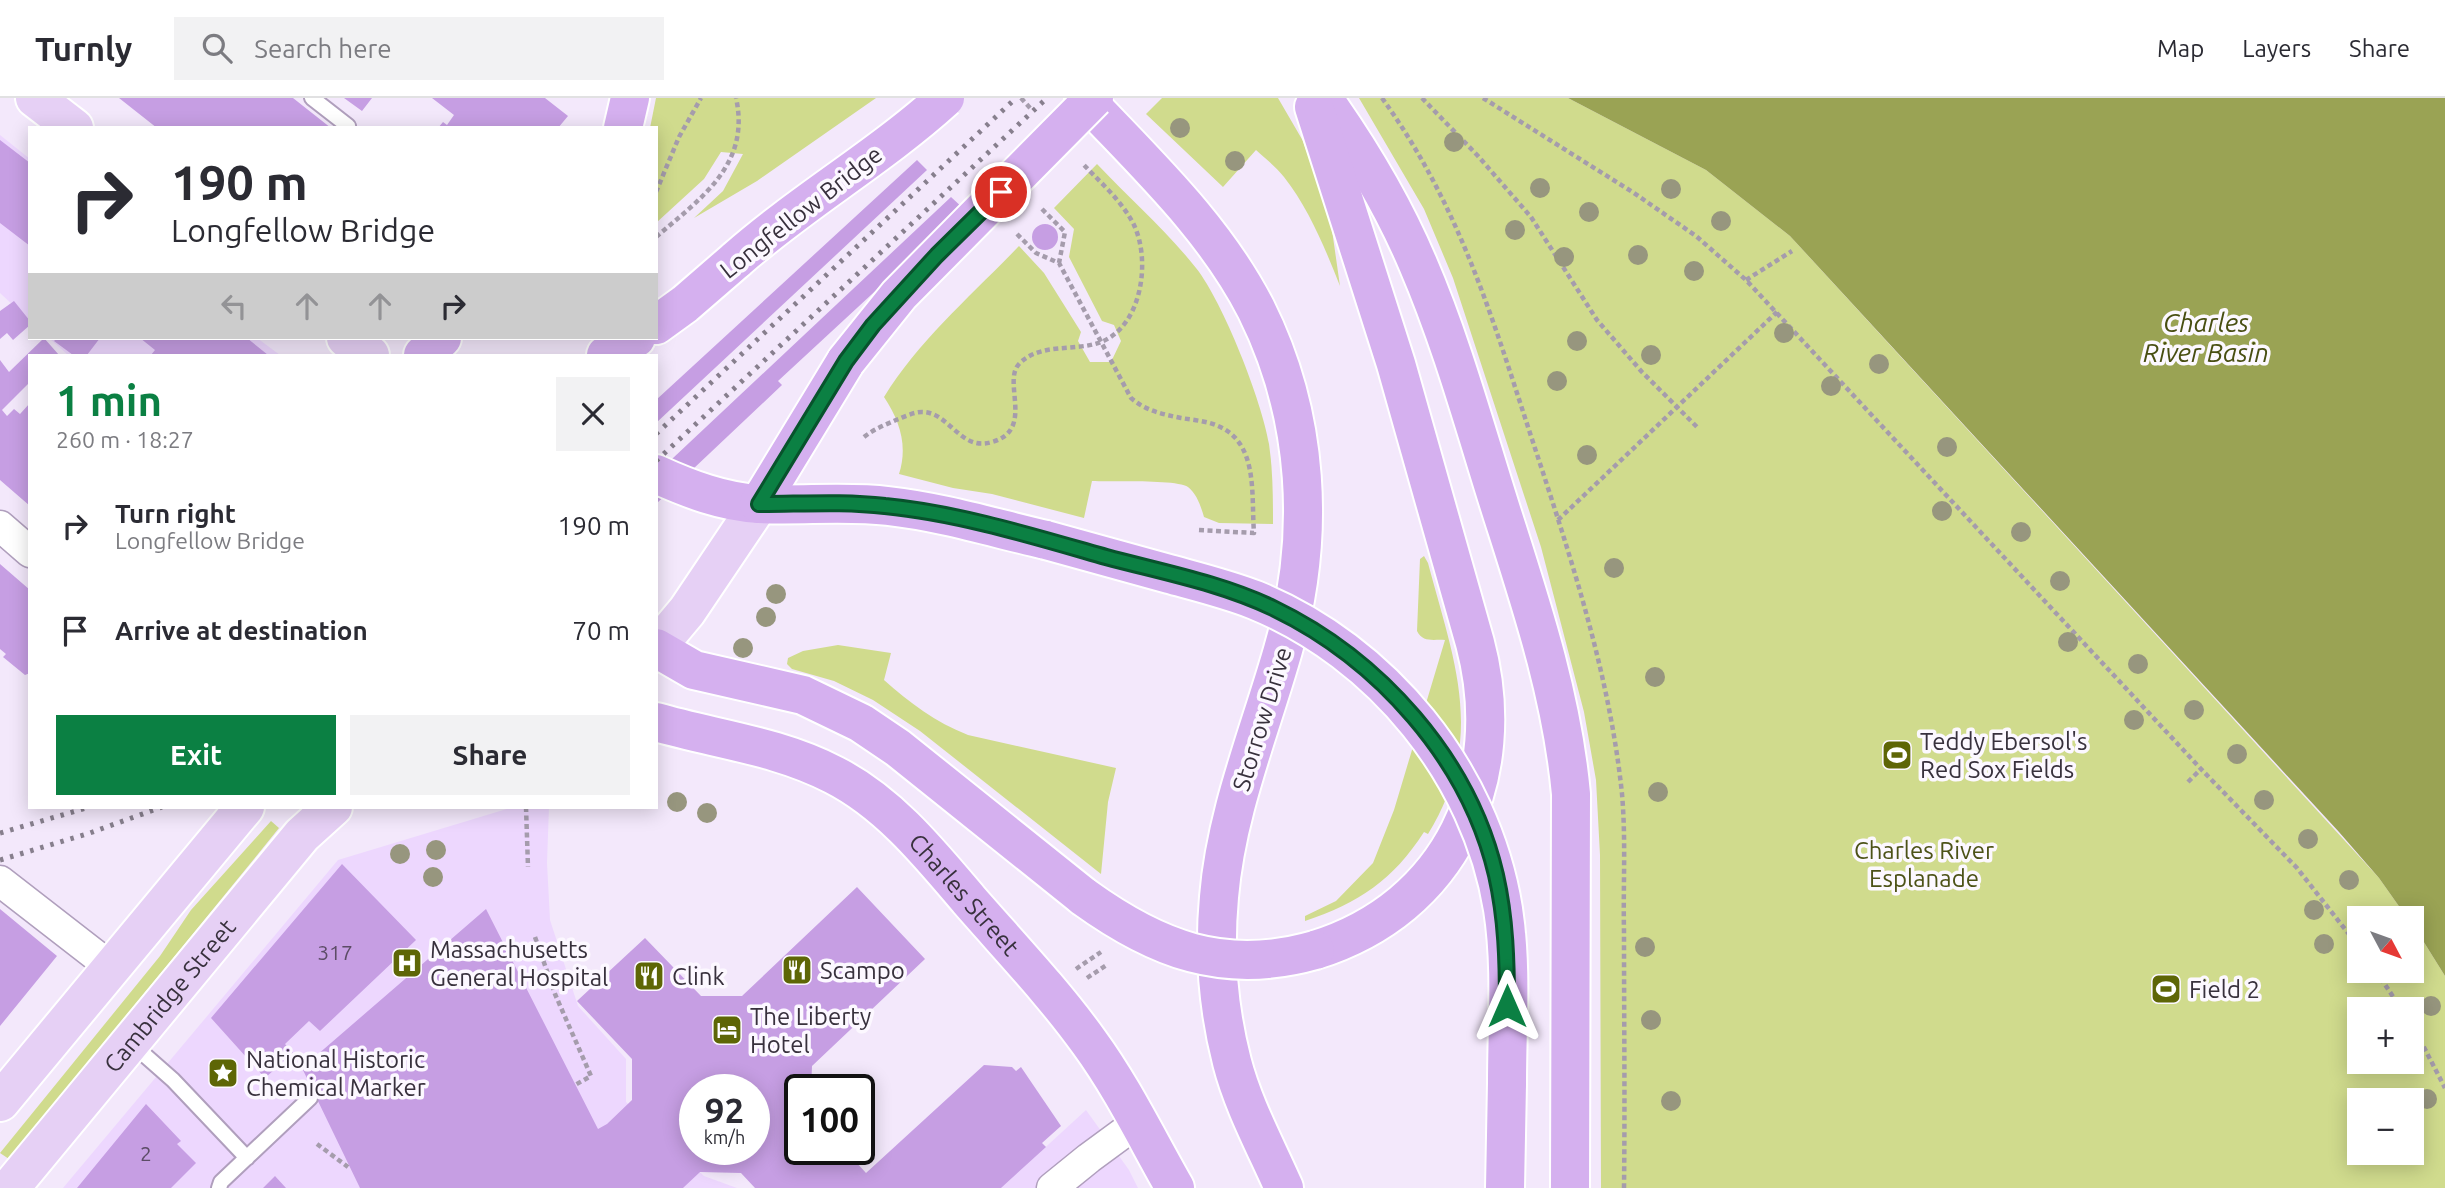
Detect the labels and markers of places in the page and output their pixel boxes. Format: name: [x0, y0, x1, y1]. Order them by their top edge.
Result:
pin: [971, 162, 1031, 222]
place label: Teddy Ebersol's Red Sox Fields: [1920, 728, 2087, 783]
sports icon: Teddy Ebersol's Red Sox Fields: [1880, 738, 1914, 772]
place label: Massachusetts General Hospital: [430, 936, 608, 991]
hospital icon: Massachusetts General Hospital: [390, 946, 424, 980]
restaurant icon: Scampo: [780, 953, 814, 987]
place label: Scampo: [820, 957, 905, 984]
restaurant icon: Clink: [632, 959, 666, 993]
place label: Clink: [672, 963, 725, 990]
sports icon: Field 2: [2149, 972, 2183, 1006]
place label: Field 2: [2189, 976, 2260, 1003]
place label: The Liberty Hotel: [750, 1003, 872, 1058]
hotel icon: The Liberty Hotel: [710, 1013, 744, 1047]
place label: National Historic Chemical Marker: [246, 1046, 426, 1101]
place icon: National Historic Chemical Marker: [206, 1056, 240, 1090]

